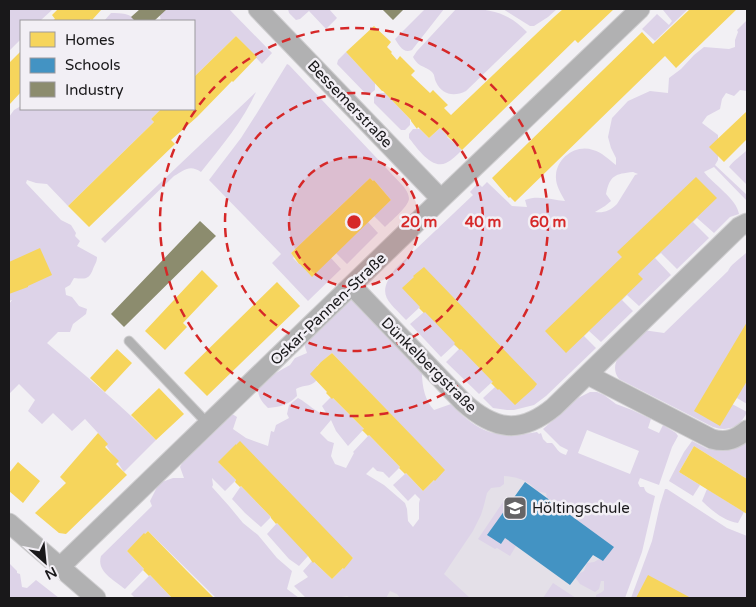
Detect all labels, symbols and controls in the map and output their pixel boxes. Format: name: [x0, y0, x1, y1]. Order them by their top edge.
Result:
legend: [20, 20, 195, 110]
text: Homes: [65, 31, 115, 49]
text: Schools: [65, 56, 121, 74]
street label: Bessemerstraße: [304, 57, 396, 151]
text: Industry: [65, 81, 124, 99]
centre of rings: [345, 213, 363, 231]
text: 20 m: [401, 213, 437, 231]
text: 40 m: [465, 213, 501, 231]
text: 60 m: [530, 213, 566, 231]
street label: Oskar-Pannen-Straße: [266, 249, 390, 369]
street label: Dünkelbergstraße: [378, 314, 480, 416]
school or university icon: Höltingschule: [502, 495, 528, 521]
place label: Höltingschule: [532, 499, 630, 517]
north arrow: [20, 537, 70, 587]
text: N: [42, 563, 60, 583]

